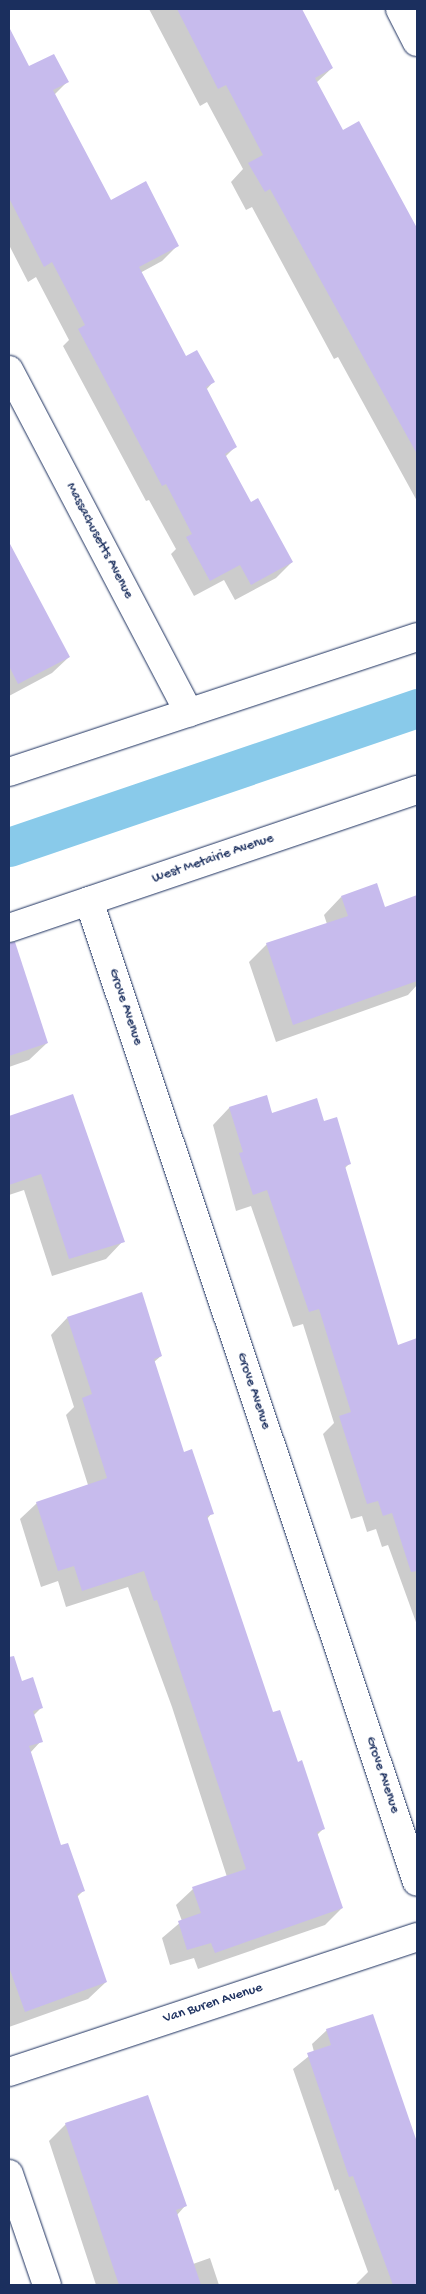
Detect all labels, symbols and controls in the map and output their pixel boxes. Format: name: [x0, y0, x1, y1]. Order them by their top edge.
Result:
street label: Massachusetts Avenue: [61, 480, 137, 602]
street label: West Metairie Avenue: [150, 830, 276, 888]
street label: Grove Avenue: [104, 967, 146, 1047]
street label: Grove Avenue: [232, 1351, 274, 1431]
street label: Grove Avenue: [361, 1735, 403, 1815]
street label: Van Buren Avenue: [161, 1980, 265, 2028]

